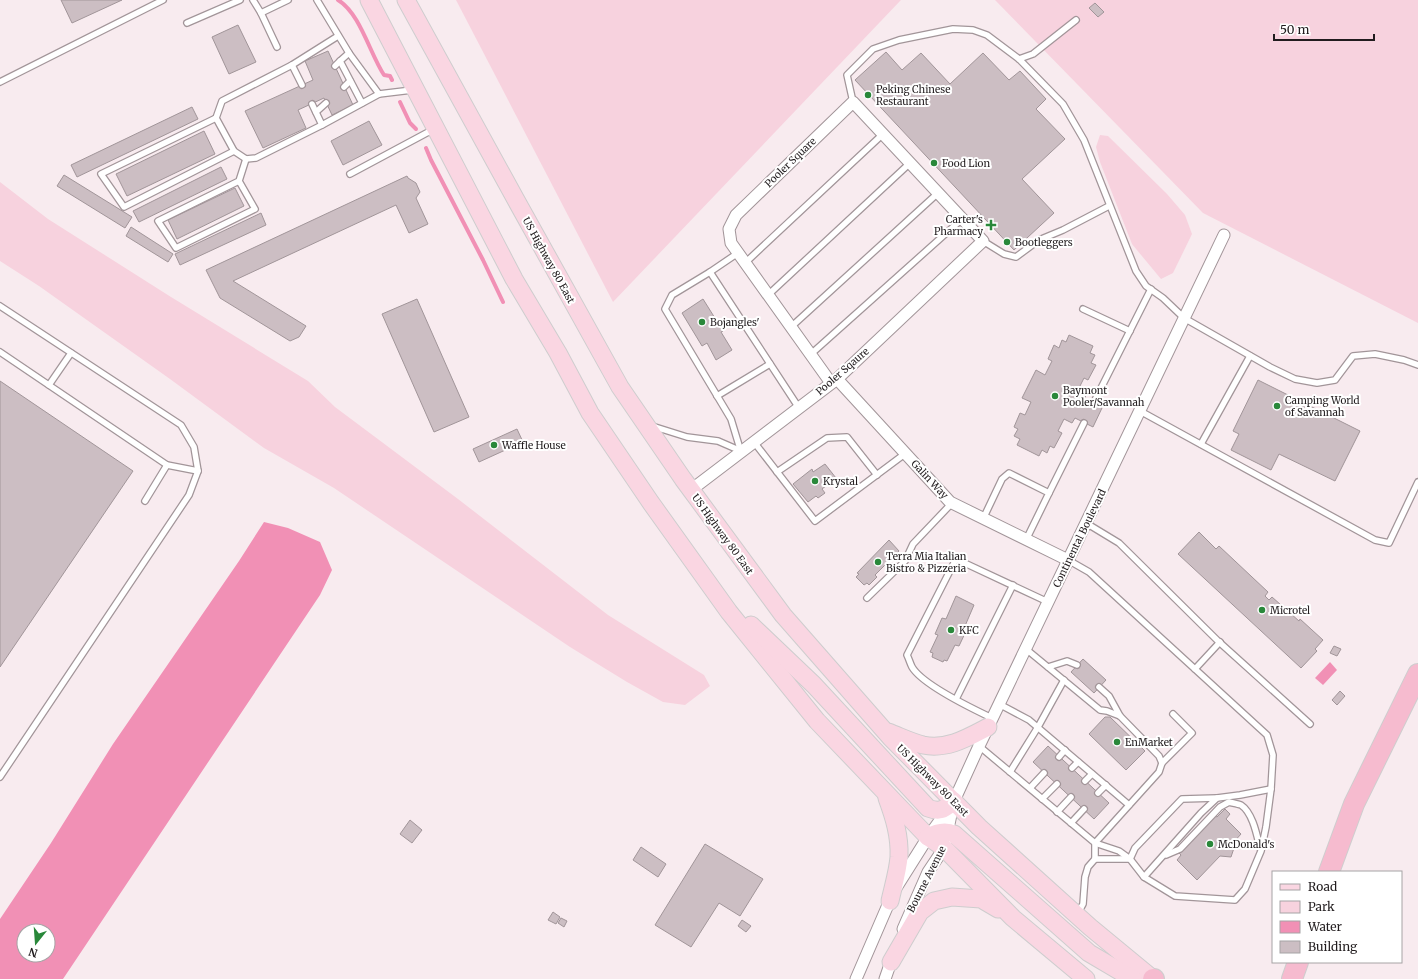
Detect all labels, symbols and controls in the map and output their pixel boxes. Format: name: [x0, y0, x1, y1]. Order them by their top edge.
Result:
scale bar: [1274, 16, 1374, 42]
text: 50 m: [1280, 22, 1309, 37]
place label: Peking Chinese Restaurant: [876, 83, 950, 108]
marker: Peking Chinese Restaurant: [863, 90, 873, 100]
street label: Pooler Square: [762, 135, 819, 190]
place label: Food Lion: [942, 157, 990, 170]
marker: Food Lion: [929, 158, 939, 168]
place label: Carter's Pharmacy: [934, 213, 983, 238]
street label: US Highway 80 East: [520, 215, 578, 306]
marker: Carter's Pharmacy: [986, 220, 996, 230]
place label: Bootleggers: [1015, 236, 1073, 249]
marker: Bootleggers: [1002, 237, 1012, 247]
place label: Bojangles': [710, 316, 760, 329]
marker: Bojangles': [697, 317, 707, 327]
street label: Pooler Sqaure: [813, 345, 872, 398]
place label: Baymont Pooler/Savannah: [1063, 384, 1145, 409]
marker: Baymont Pooler/Savannah: [1050, 391, 1060, 401]
place label: Camping World of Savannah: [1285, 394, 1360, 419]
marker: Camping World of Savannah: [1272, 401, 1282, 411]
place label: Waffle House: [501, 439, 566, 452]
marker: Waffle House: [489, 440, 499, 450]
street label: Galin Way: [908, 457, 951, 502]
place label: Krystal: [823, 475, 858, 488]
marker: Krystal: [810, 476, 820, 486]
street label: Continental Boulevard: [1050, 487, 1109, 589]
street label: US Highway 80 East: [689, 491, 756, 577]
place label: Terra Mia Italian Bistro & Pizzeria: [886, 550, 967, 575]
marker: Terra Mia Italian Bistro & Pizzeria: [873, 557, 883, 567]
place label: Microtel: [1270, 604, 1310, 617]
marker: Microtel: [1257, 605, 1267, 615]
place label: KFC: [959, 624, 979, 637]
marker: KFC: [946, 625, 956, 635]
place label: EnMarket: [1125, 736, 1173, 749]
marker: EnMarket: [1112, 737, 1122, 747]
street label: US Highway 80 East: [894, 742, 971, 819]
place label: McDonald's: [1218, 838, 1275, 851]
marker: McDonald's: [1205, 839, 1215, 849]
street label: Bourne Avenue: [904, 844, 949, 915]
legend: [1272, 871, 1402, 963]
text: Road: [1308, 879, 1337, 894]
text: Park: [1308, 899, 1335, 914]
text: Water: [1307, 919, 1343, 934]
north arrow: [16, 923, 56, 963]
text: Building: [1308, 939, 1358, 954]
text: N: [27, 945, 39, 961]

